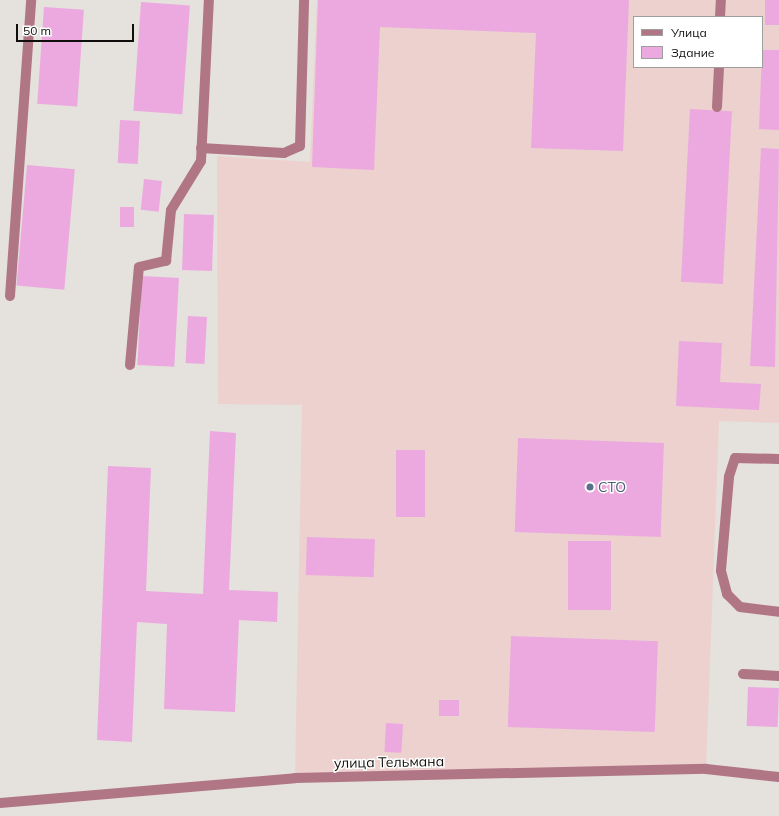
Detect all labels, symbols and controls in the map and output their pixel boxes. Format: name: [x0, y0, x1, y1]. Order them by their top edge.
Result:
scale bar: [18, 16, 136, 42]
legend: [633, 16, 763, 68]
text: 50 m: [23, 23, 51, 38]
text: Улица: [671, 25, 707, 40]
text: Здание: [671, 45, 714, 60]
place label: СТО: [598, 479, 626, 495]
marker: СТО: [585, 482, 595, 492]
street label: улица Тельмана: [334, 753, 444, 771]

